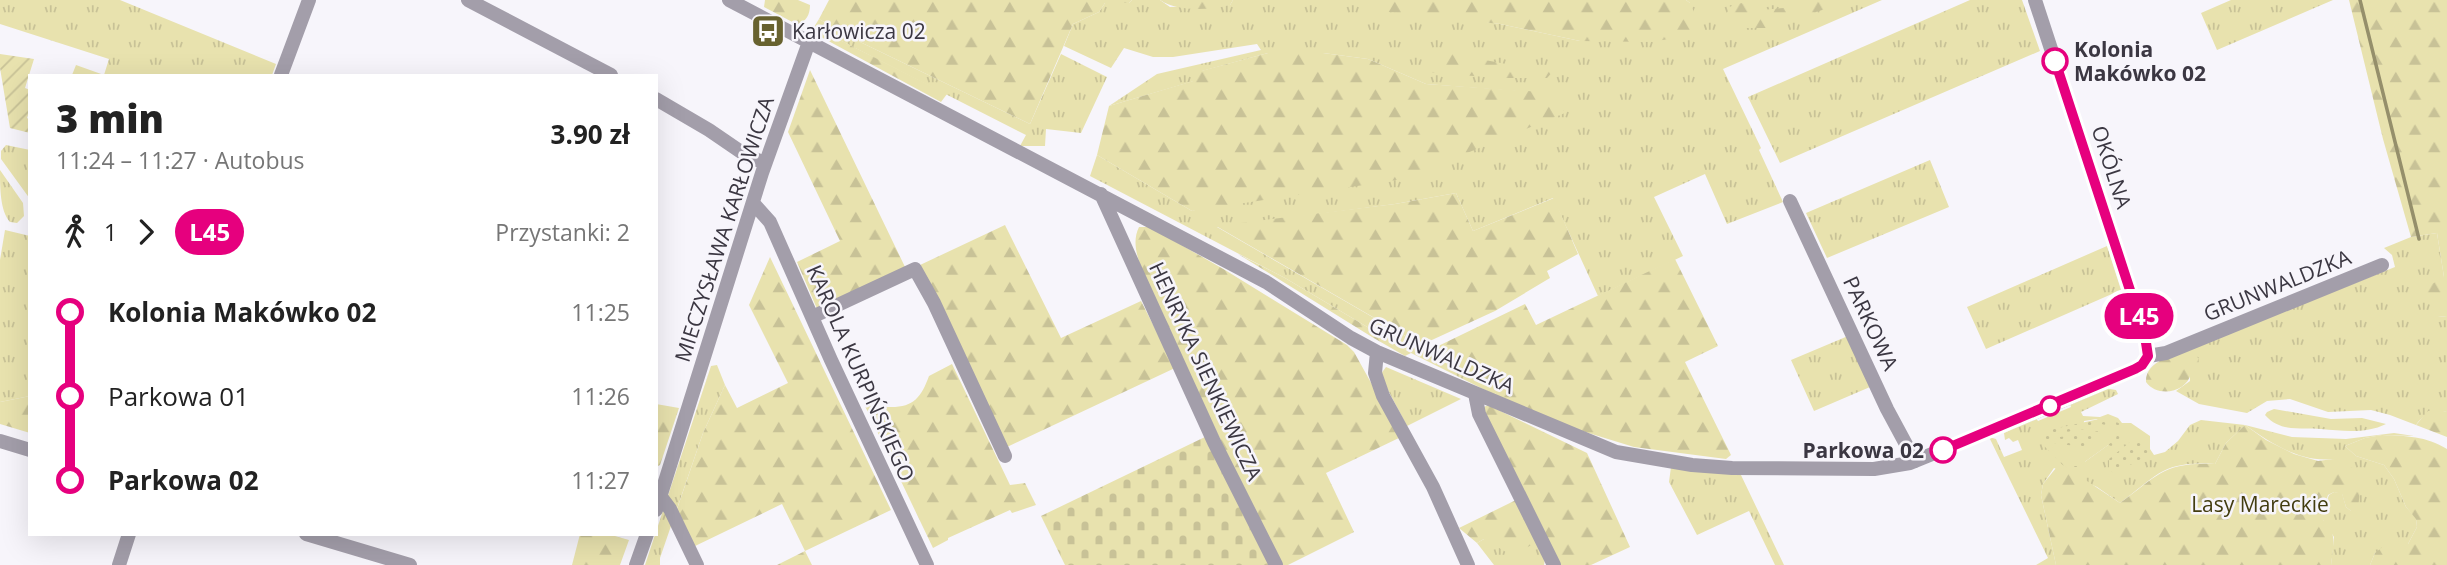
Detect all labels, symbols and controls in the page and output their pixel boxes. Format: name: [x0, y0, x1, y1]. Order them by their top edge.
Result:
bus stop icon: Karłowicza 02: [749, 12, 787, 50]
place label: Karłowicza 02: [792, 17, 926, 45]
place label: Kolonia Makówko 02: [2074, 35, 2206, 87]
marker: Kolonia Makówko 02: [2042, 48, 2068, 74]
text: 3 min: [56, 92, 164, 144]
street label: MIECZYSŁAWA KARŁOWICZA: [668, 92, 780, 365]
text: 3.90 zł: [551, 116, 630, 152]
street label: OKÓLNA: [2085, 122, 2139, 213]
text: 11:24 – 11:27 · Autobus: [56, 144, 305, 176]
icon: walk: [56, 213, 94, 251]
icon: forward: [127, 213, 165, 251]
text: L45: [189, 215, 230, 248]
text: 1: [104, 216, 117, 248]
text: Przystanki: 2: [495, 216, 630, 248]
street label: GRUNWALDZKA: [2199, 242, 2355, 327]
street label: HENRYKA SIENKIEWICZA: [1143, 257, 1269, 486]
street label: KAROLA KURPIŃSKIEGO: [801, 260, 921, 486]
street label: PARKOWA: [1837, 271, 1905, 375]
line badge: L45: [2099, 293, 2179, 339]
text: Kolonia Makówko 02: [108, 294, 376, 330]
text: 11:25: [571, 296, 630, 328]
text: L45: [2118, 299, 2160, 332]
street label: GRUNWALDZKA: [1365, 310, 1520, 400]
text: Parkowa 01: [108, 378, 249, 414]
text: 11:26: [571, 380, 630, 412]
unlabelled marker: [2040, 396, 2060, 416]
place label: Parkowa 02: [1802, 436, 1924, 464]
marker: Parkowa 02: [1930, 437, 1956, 463]
text: Parkowa 02: [108, 462, 259, 498]
text: 11:27: [571, 464, 630, 496]
park label: Lasy Mareckie: [2191, 490, 2329, 518]

